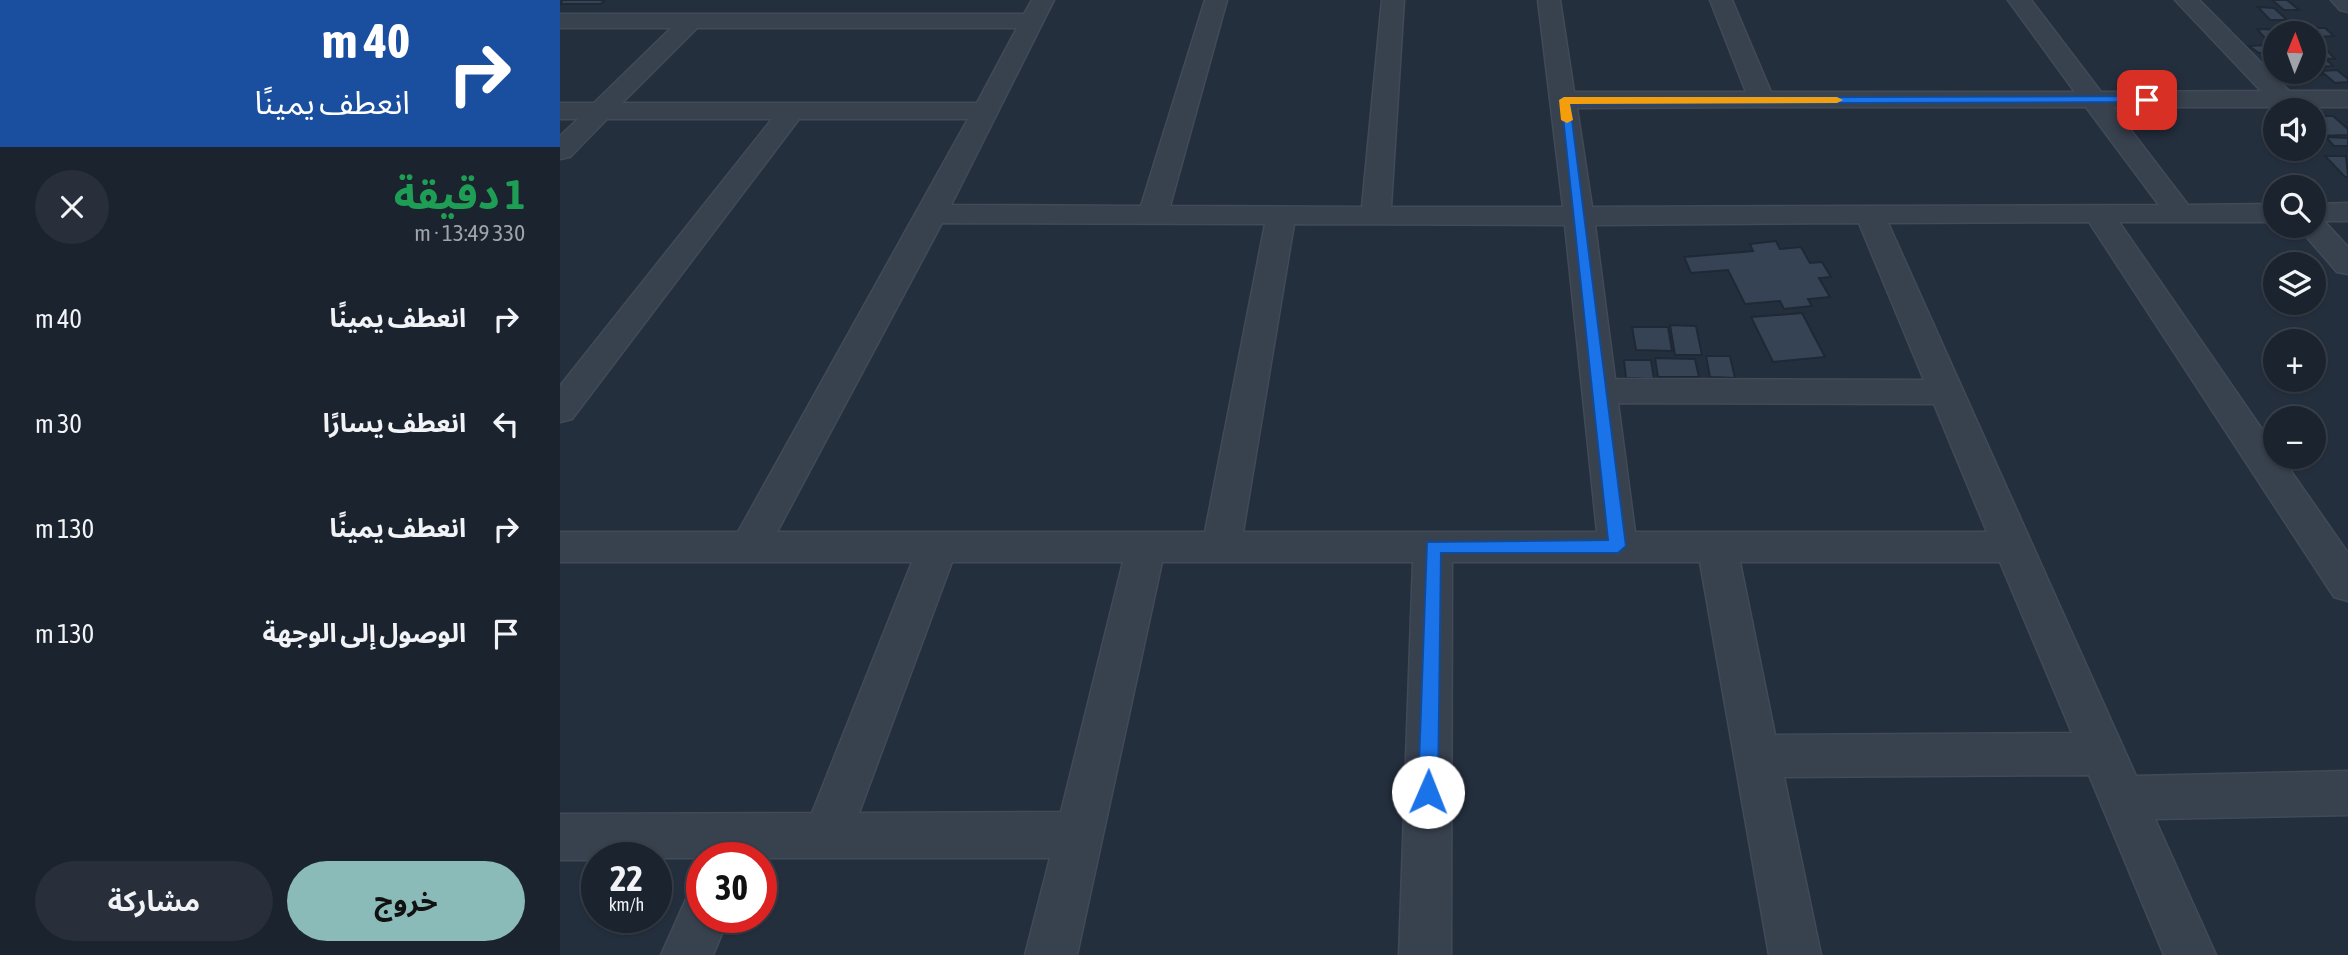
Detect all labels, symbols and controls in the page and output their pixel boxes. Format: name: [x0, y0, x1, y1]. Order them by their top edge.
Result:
text: 40 m: [322, 12, 410, 68]
north arrow: [2263, 21, 2326, 84]
map controls: [2263, 21, 2326, 469]
icon: right: [434, 28, 525, 119]
pin: [2117, 70, 2177, 130]
icon: arrive: [2128, 81, 2166, 119]
text: انعطف يمينًا: [255, 84, 410, 121]
button: sound: [2263, 98, 2326, 161]
button: close: [35, 170, 109, 244]
text: 1 دقيقة: [394, 170, 525, 218]
button: search: [2263, 175, 2326, 238]
text: 330 m · 13:49: [414, 220, 525, 246]
button: layers: [2263, 252, 2326, 315]
icon: right: [487, 300, 525, 338]
text: انعطف يمينًا: [329, 303, 466, 333]
text: 40 m: [35, 304, 82, 334]
button: +: [2263, 329, 2326, 392]
icon: left: [487, 405, 525, 443]
button: −: [2263, 406, 2326, 469]
text: انعطف يسارًا: [323, 408, 466, 438]
text: 30 m: [35, 409, 82, 439]
icon: right: [487, 510, 525, 548]
text: انعطف يمينًا: [329, 513, 466, 543]
text: 130 m: [35, 514, 94, 544]
icon: arrive: [487, 615, 525, 653]
text: الوصول إلى الوجهة: [263, 618, 466, 648]
text: 130 m: [35, 619, 94, 649]
position arrow: [1391, 755, 1465, 829]
speed limit sign: 30: [686, 842, 777, 933]
text: 22: [610, 858, 643, 898]
button: مشاركة: [35, 861, 273, 941]
button: خروج: [287, 861, 525, 941]
text: km/h: [609, 894, 644, 915]

